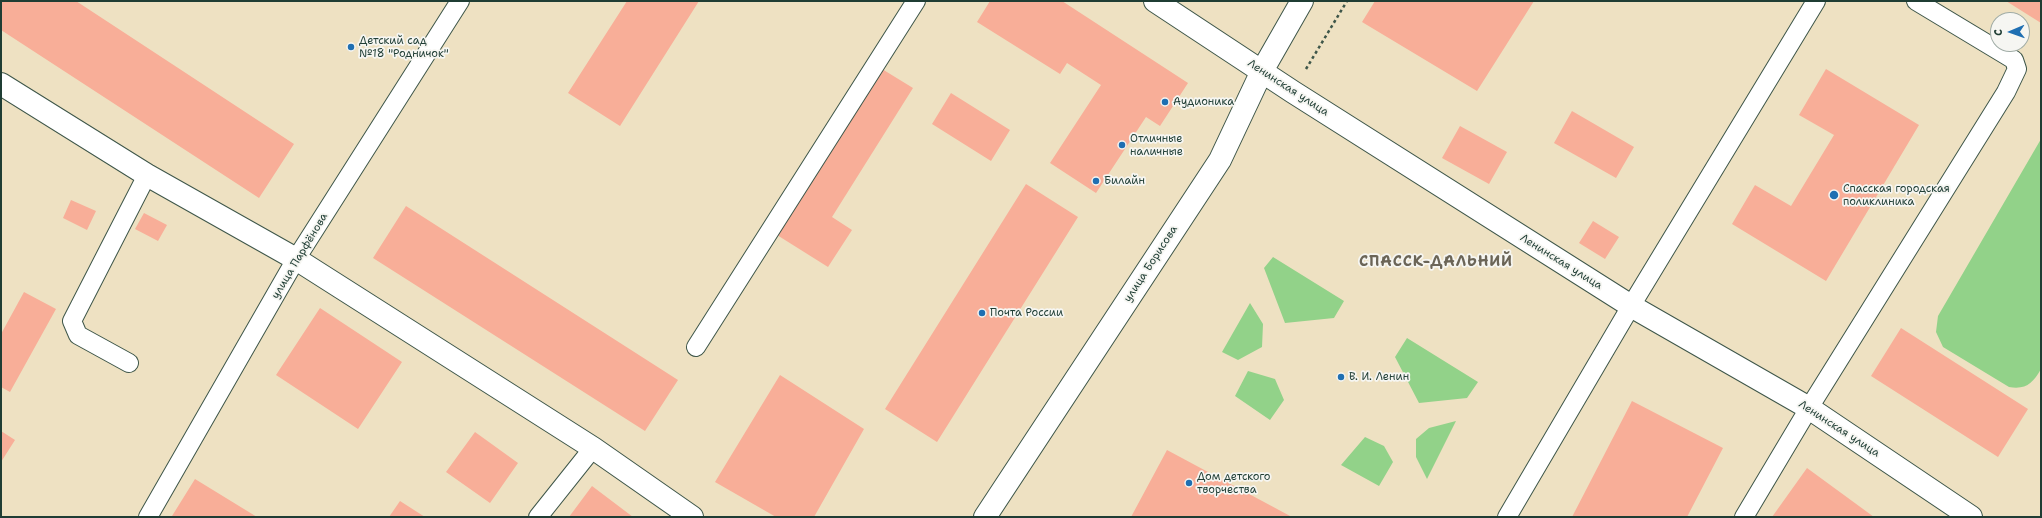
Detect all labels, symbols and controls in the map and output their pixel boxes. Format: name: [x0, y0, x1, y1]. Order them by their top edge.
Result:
north arrow: [1990, 12, 2030, 52]
text: С: [1991, 29, 2006, 36]
place label: Детский сад №18 "Родничок": [359, 34, 449, 60]
marker: Детский сад №18 "Родничок": [346, 42, 356, 52]
street label: Ленинская улица: [1245, 57, 1331, 119]
place label: Аудионика: [1173, 95, 1234, 109]
marker: Аудионика: [1160, 97, 1170, 107]
place label: Отличные наличные: [1130, 132, 1183, 158]
marker: Отличные наличные: [1117, 140, 1127, 150]
place label: Билайн: [1104, 174, 1145, 188]
marker: Билайн: [1091, 176, 1101, 186]
place label: Спасская городская поликлиника: [1843, 182, 1950, 208]
marker: Спасская городская поликлиника: [1828, 189, 1840, 201]
street label: улица Парфёнова: [269, 211, 331, 301]
street label: улица Борисова: [1121, 223, 1181, 305]
street label: Ленинская улица: [1518, 231, 1604, 293]
district label: СПАССК-ДАЛЬНИЙ: [1359, 253, 1513, 271]
place label: Почта России: [990, 306, 1063, 320]
marker: Почта России: [977, 308, 987, 318]
place label: В. И. Ленин: [1349, 370, 1409, 384]
marker: В. И. Ленин: [1336, 372, 1346, 382]
street label: Ленинская улица: [1796, 398, 1882, 460]
place label: Дом детского творчества: [1197, 470, 1271, 496]
marker: Дом детского творчества: [1184, 478, 1194, 488]

